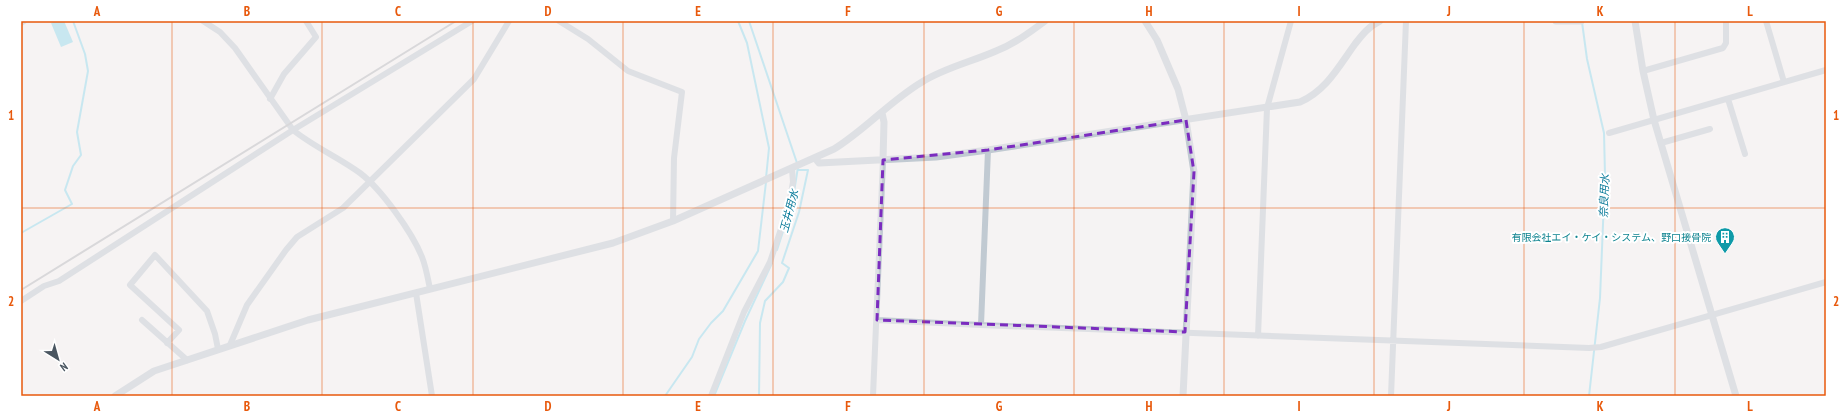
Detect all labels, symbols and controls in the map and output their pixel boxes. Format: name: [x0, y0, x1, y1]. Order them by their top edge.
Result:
text: A: [93, 3, 101, 20]
text: B: [244, 3, 250, 20]
text: C: [395, 3, 401, 20]
text: D: [545, 3, 552, 20]
text: E: [695, 3, 701, 20]
text: F: [845, 3, 851, 20]
text: G: [996, 3, 1003, 20]
text: H: [1146, 3, 1153, 20]
text: I: [1297, 3, 1301, 20]
text: J: [1446, 3, 1451, 20]
text: K: [1597, 3, 1604, 20]
text: L: [1747, 3, 1753, 20]
text: 1: [8, 107, 14, 124]
text: 1: [1833, 107, 1839, 124]
water label: 奈良用水: [1596, 173, 1612, 218]
water label: 玉井用水: [777, 187, 802, 234]
building icon: 有限会社エイ・ケイ・システム、野口接骨院: [1714, 226, 1736, 254]
place label: 有限会社エイ・ケイ・システム、野口接骨院: [1512, 231, 1711, 244]
text: 2: [8, 293, 14, 310]
text: 2: [1833, 293, 1839, 310]
north arrow: [38, 339, 78, 379]
text: N: [57, 360, 71, 374]
text: A: [93, 398, 101, 415]
text: B: [244, 398, 250, 415]
text: C: [395, 398, 401, 415]
text: D: [545, 398, 552, 415]
text: E: [695, 398, 701, 415]
text: F: [845, 398, 851, 415]
text: G: [996, 398, 1003, 415]
text: H: [1146, 398, 1153, 415]
text: I: [1297, 398, 1301, 415]
text: J: [1446, 398, 1451, 415]
text: K: [1597, 398, 1604, 415]
text: L: [1747, 398, 1753, 415]

